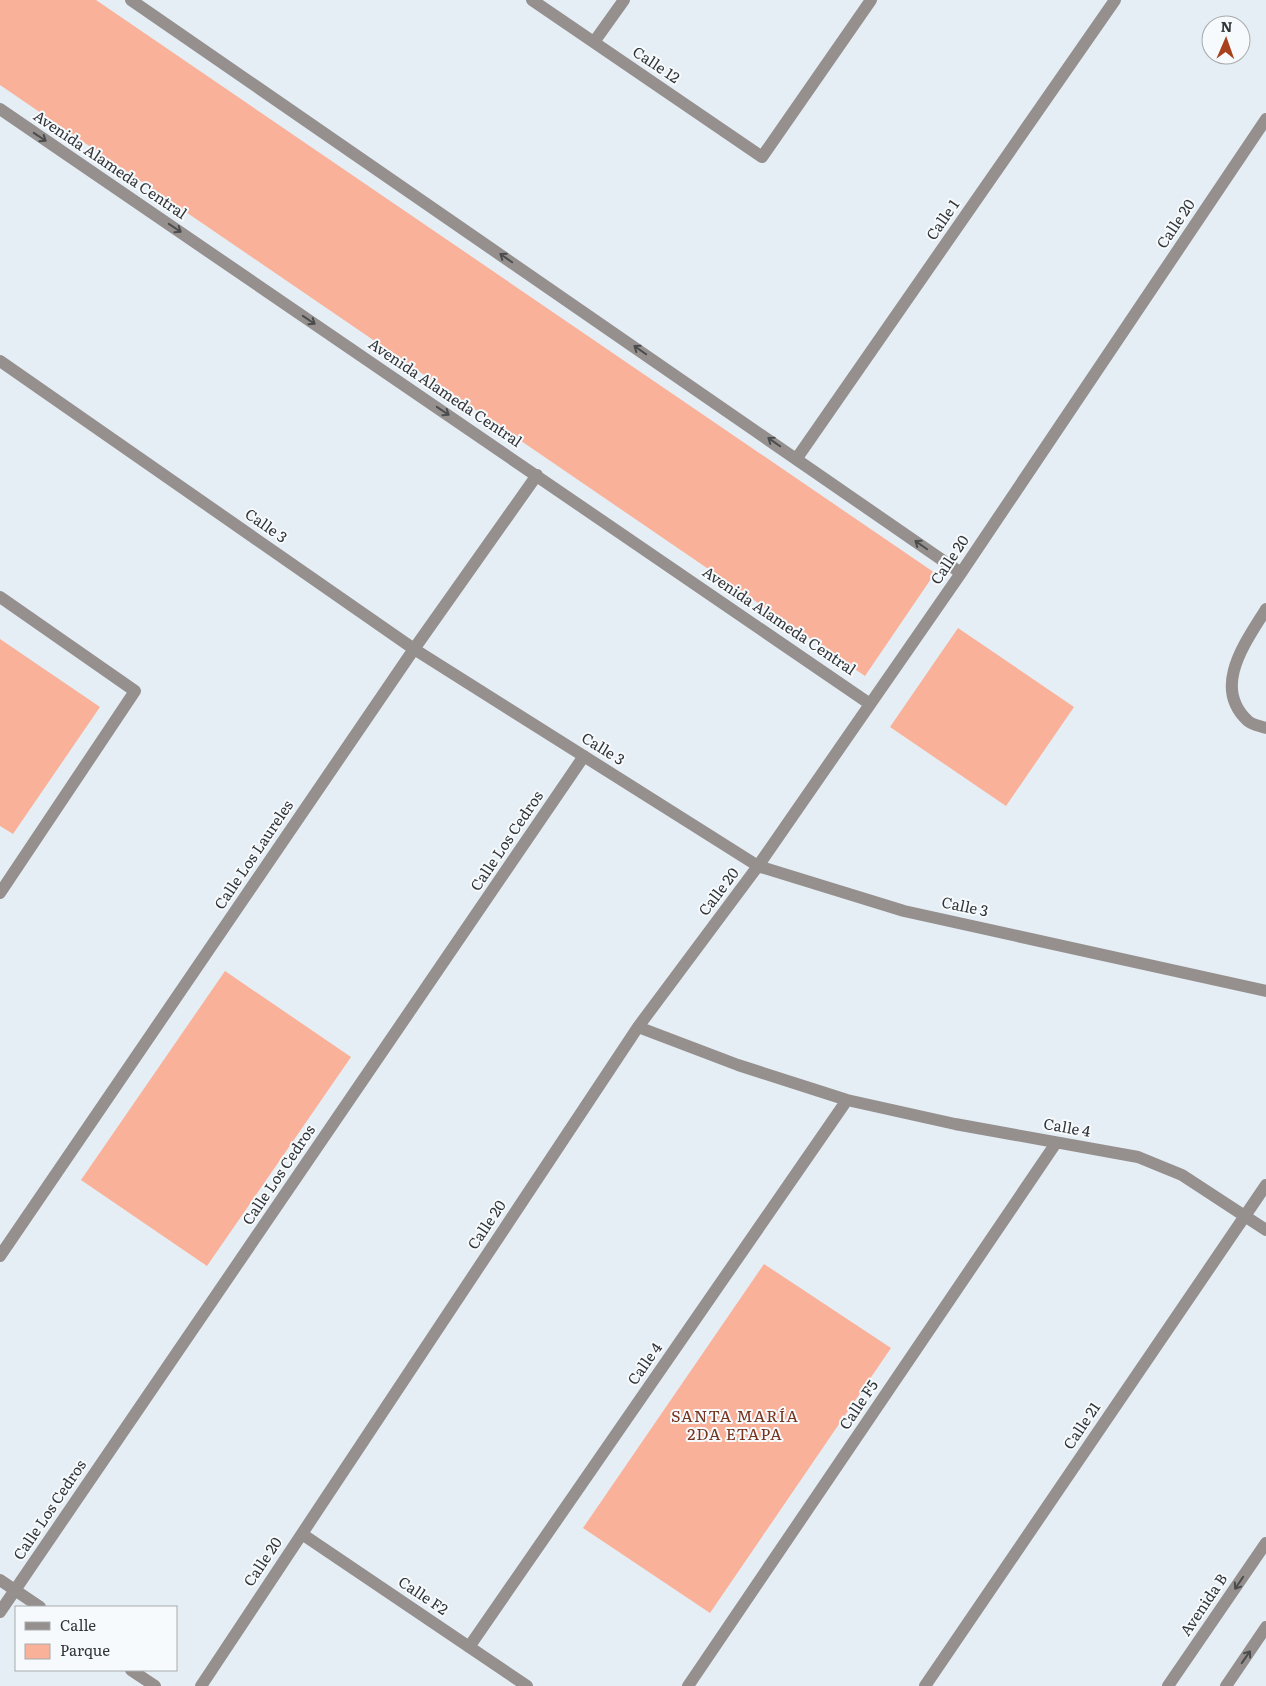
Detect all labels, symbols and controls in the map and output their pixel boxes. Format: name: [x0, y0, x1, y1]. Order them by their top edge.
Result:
north arrow: [1201, 15, 1251, 65]
text: N: [1220, 16, 1233, 36]
street label: Calle 12: [629, 39, 685, 88]
street label: Avenida Alameda Central: [29, 104, 192, 224]
one-way arrow: [33, 132, 47, 142]
street label: Calle 1: [919, 194, 964, 244]
street label: Calle 20: [1150, 194, 1200, 253]
one-way arrow: [167, 223, 181, 233]
one-way arrow: [499, 253, 513, 263]
one-way arrow: [302, 315, 316, 325]
street label: Avenida Alameda Central: [364, 332, 527, 452]
one-way arrow: [633, 345, 647, 355]
one-way arrow: [436, 406, 450, 416]
one-way arrow: [767, 437, 781, 447]
street label: Calle 3: [241, 502, 293, 548]
street label: Calle 20: [924, 530, 974, 589]
one-way arrow: [914, 540, 928, 550]
street label: Avenida Alameda Central: [698, 560, 861, 680]
street label: Calle 3: [578, 725, 630, 770]
street label: Calle Los Cedros: [464, 785, 548, 895]
street label: Calle Los Laureles: [208, 795, 298, 913]
street label: Calle 20: [692, 862, 744, 920]
street label: Calle 3: [940, 889, 991, 922]
street label: Calle 4: [1042, 1111, 1093, 1142]
street label: Calle Los Cedros: [236, 1119, 320, 1229]
street label: Calle 20: [461, 1195, 511, 1254]
street label: Calle 4: [621, 1337, 667, 1389]
street label: Calle F5: [833, 1374, 883, 1434]
street label: Calle 21: [1056, 1397, 1105, 1453]
district label: SANTA MARÍA 2DA ETAPA: [671, 1403, 799, 1445]
street label: Calle Los Cedros: [7, 1454, 91, 1564]
street label: Calle 20: [237, 1532, 287, 1591]
street label: Avenida B: [1173, 1568, 1232, 1640]
street label: Calle F2: [394, 1570, 454, 1620]
one-way arrow: [1233, 1576, 1244, 1590]
legend: [15, 1606, 178, 1671]
text: Calle: [60, 1613, 96, 1636]
text: Parque: [60, 1638, 110, 1661]
one-way arrow: [1241, 1650, 1251, 1664]

